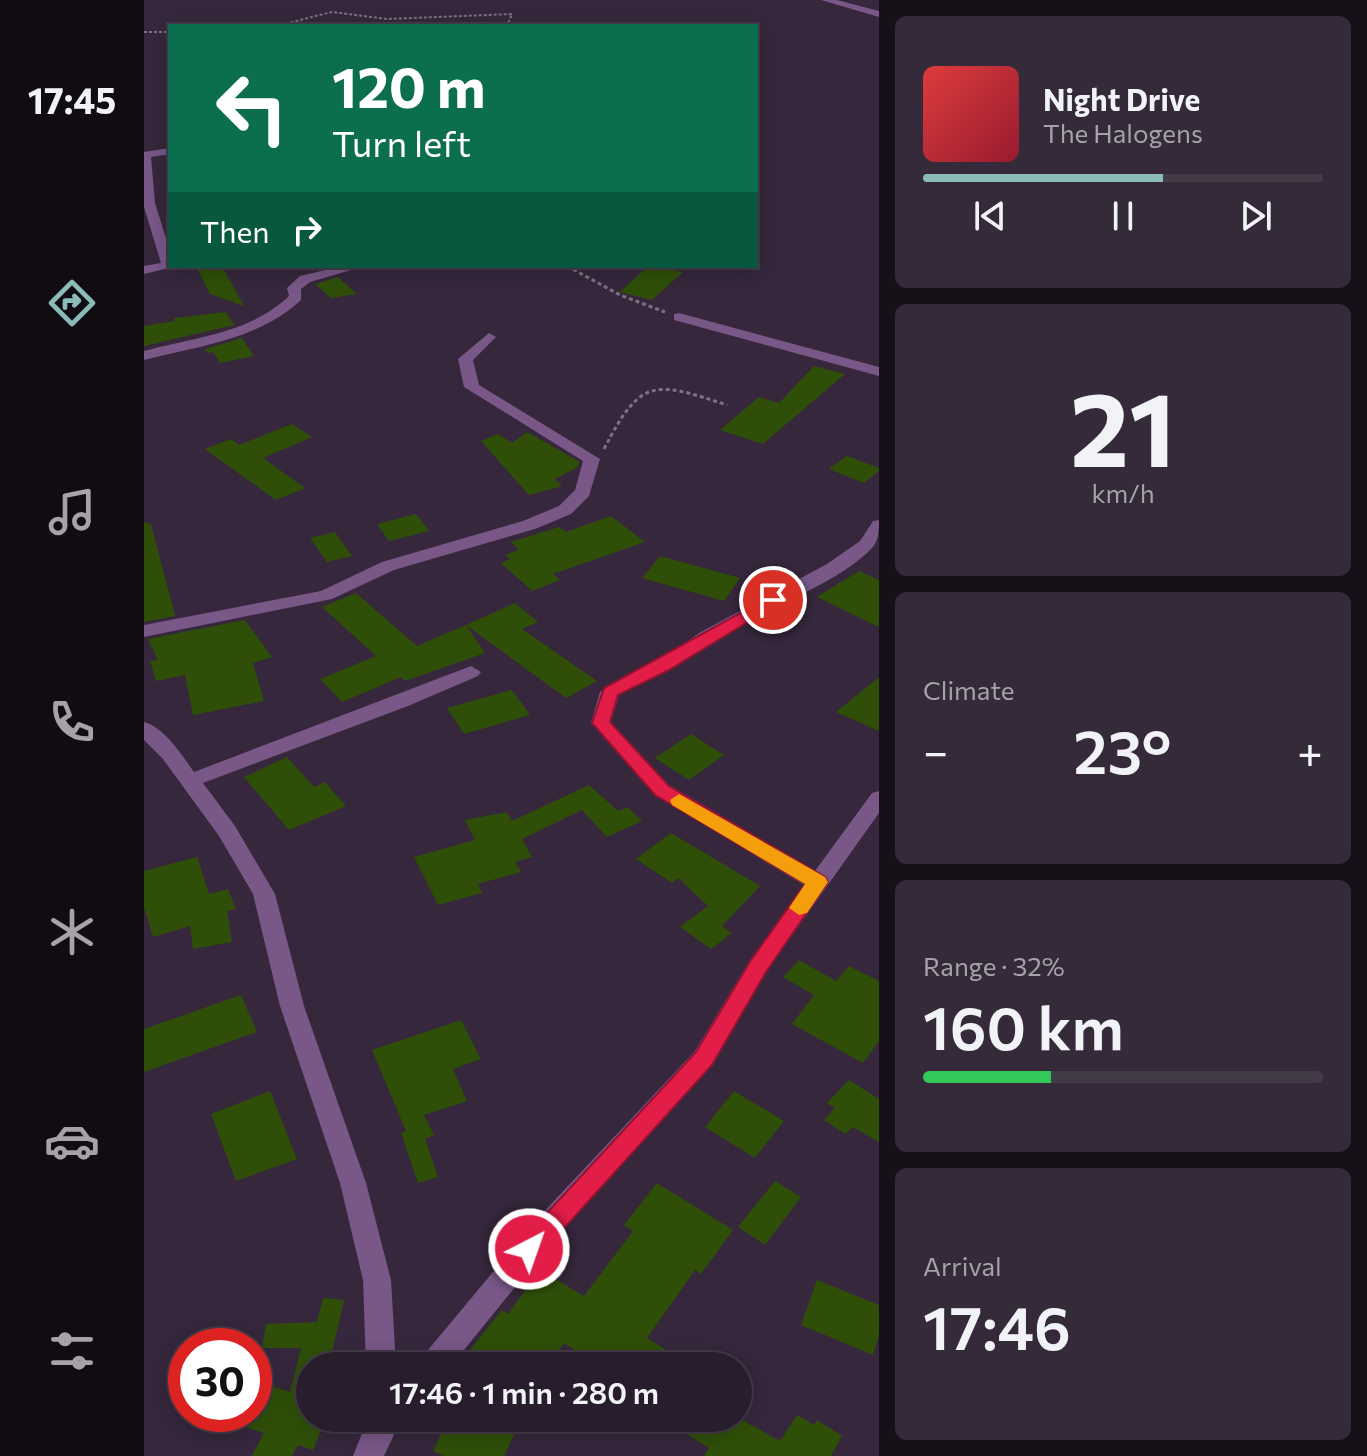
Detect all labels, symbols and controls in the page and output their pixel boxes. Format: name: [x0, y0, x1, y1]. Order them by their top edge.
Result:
text: 120 m: [332, 51, 486, 120]
icon: left: [200, 56, 304, 160]
text: 17:45: [28, 77, 116, 121]
text: Night Drive: [1043, 80, 1200, 117]
text: The Halogens: [1043, 117, 1203, 148]
text: Turn left: [332, 120, 471, 164]
icon: previous: [968, 194, 1012, 238]
icon: pause: [1101, 194, 1145, 238]
icon: next: [1234, 194, 1278, 238]
icon: right: [285, 208, 329, 252]
text: Then: [200, 212, 269, 249]
icon: directions: [44, 275, 100, 331]
text: 21: [1070, 361, 1176, 488]
text: km/h: [1091, 477, 1155, 508]
icon: music: [44, 484, 100, 540]
pin: [739, 566, 807, 634]
icon: arrive: [751, 578, 795, 622]
text: Climate: [923, 674, 1015, 705]
icon: phone: [44, 694, 100, 750]
text: 23°: [1074, 713, 1172, 786]
text: −: [923, 723, 948, 777]
text: +: [1297, 723, 1323, 777]
icon: climate: [44, 904, 100, 960]
text: Range · 32%: [923, 950, 1065, 981]
text: 160 km: [923, 989, 1124, 1062]
icon: car: [44, 1113, 100, 1169]
position arrow: [487, 1207, 571, 1291]
text: Arrival: [923, 1250, 1002, 1281]
text: 17:46: [923, 1289, 1071, 1362]
icon: filters: [44, 1323, 100, 1379]
speed limit sign: 30: [168, 1328, 272, 1432]
text: 17:46 · 1 min · 280 m: [389, 1373, 659, 1410]

